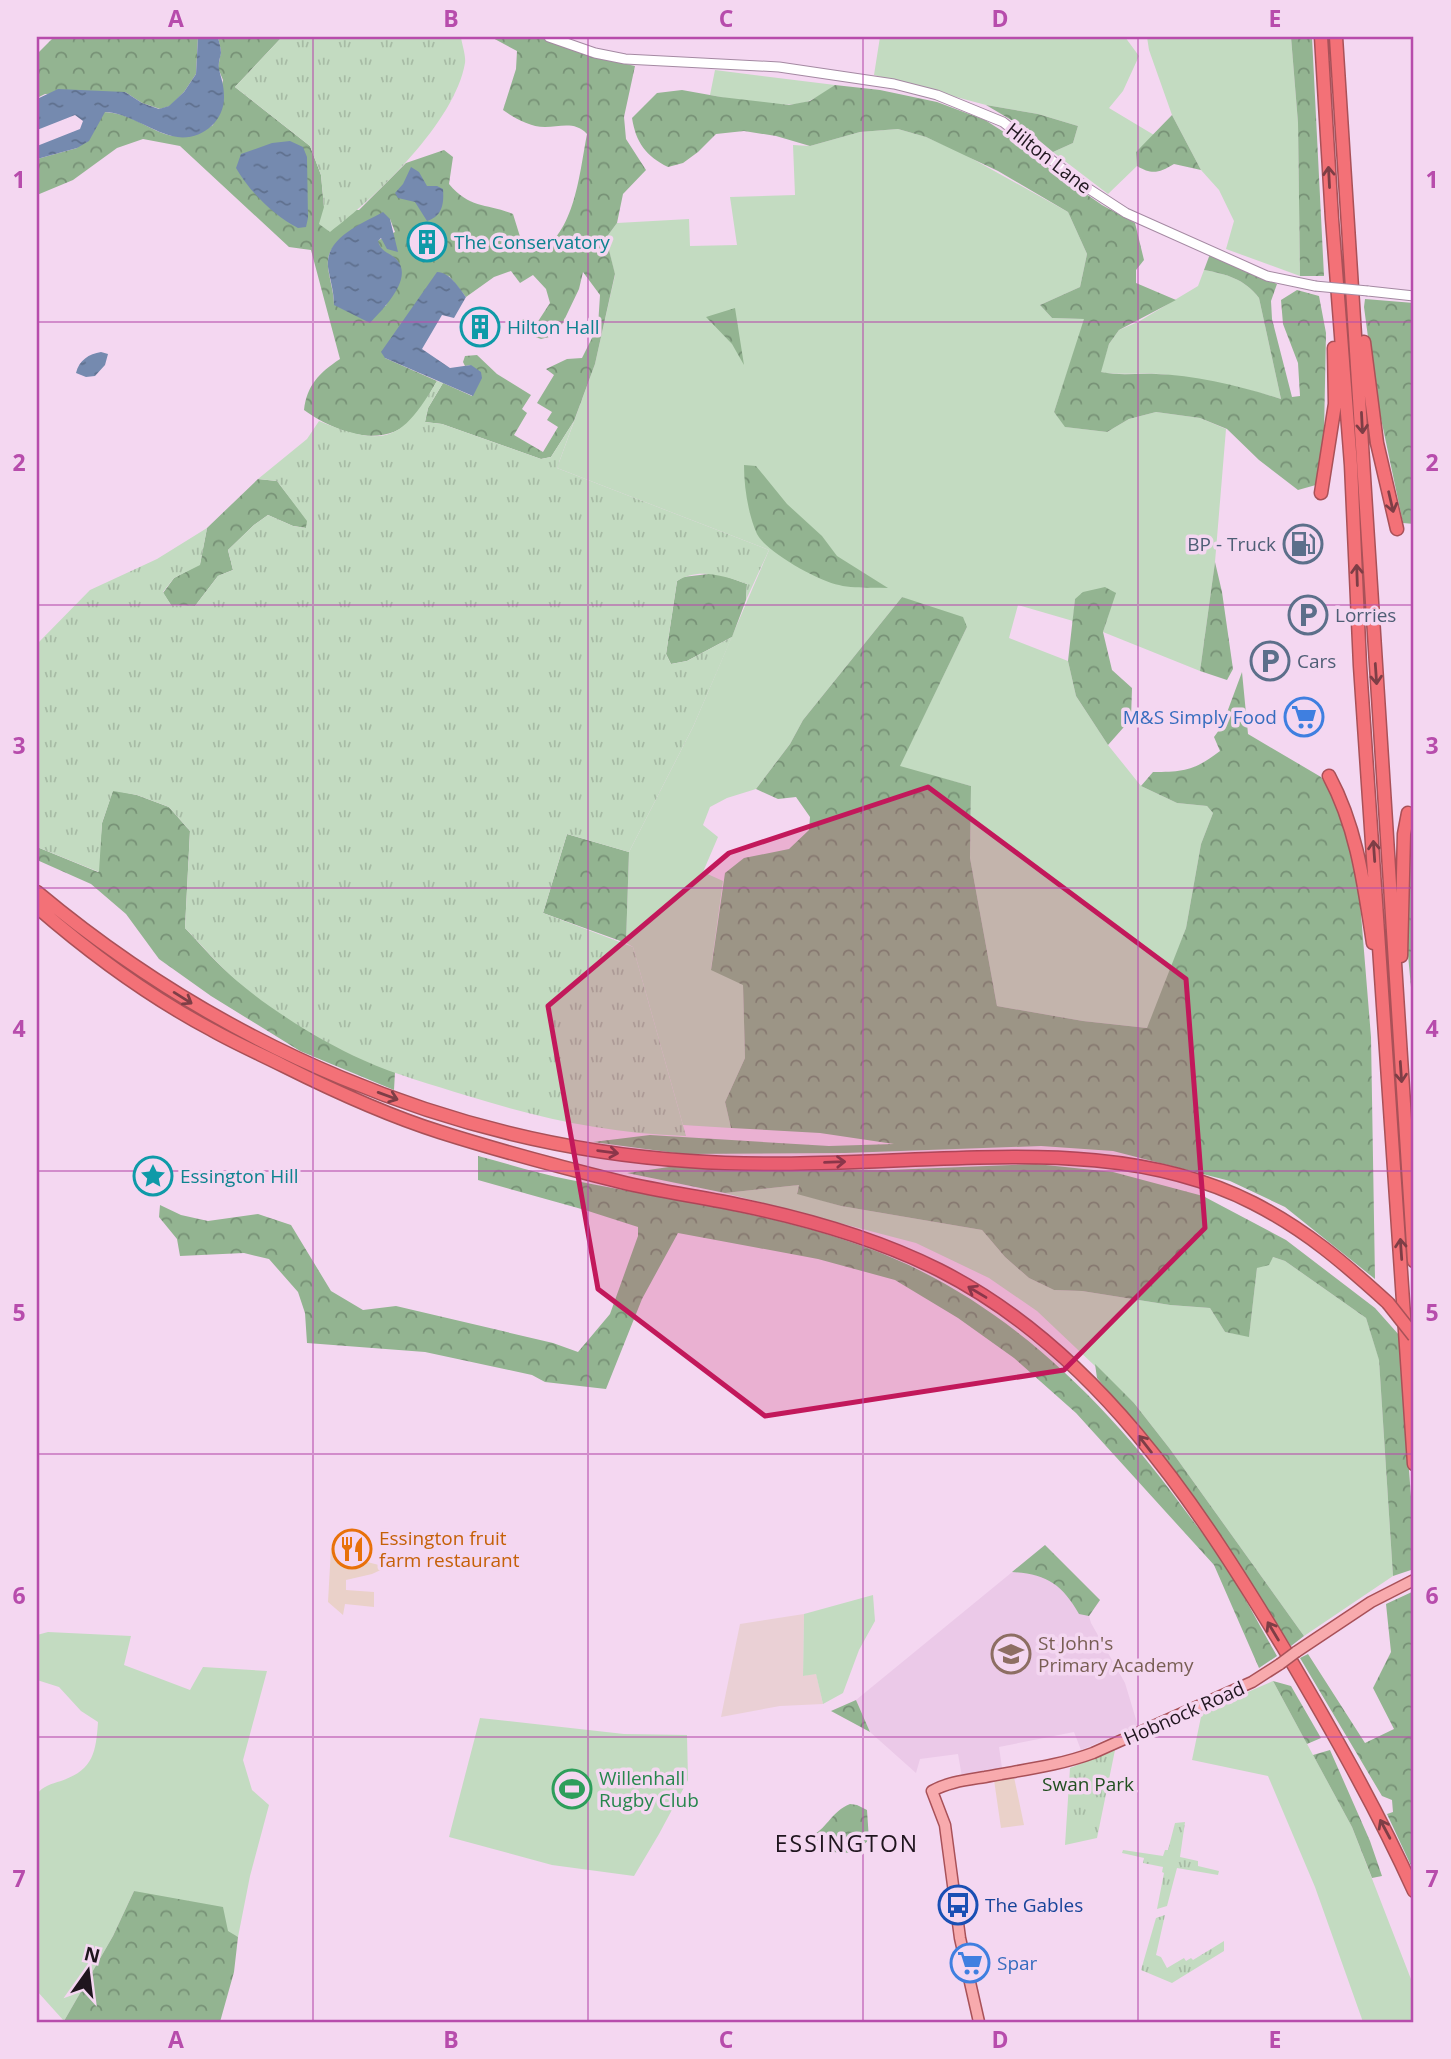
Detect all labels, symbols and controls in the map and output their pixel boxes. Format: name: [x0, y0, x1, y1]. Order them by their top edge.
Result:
text: A: [168, 2, 184, 34]
text: B: [443, 2, 459, 34]
text: C: [719, 2, 733, 34]
text: D: [991, 2, 1009, 34]
text: E: [1269, 2, 1281, 34]
street label: Hilton Lane: [1001, 117, 1097, 199]
text: 1: [12, 163, 26, 195]
text: 1: [1425, 163, 1439, 195]
one-way arrow: [1323, 166, 1336, 189]
building icon: The Conservatory: [406, 221, 448, 263]
place label: The Conservatory: [454, 229, 610, 255]
building icon: Hilton Hall: [459, 306, 501, 348]
place label: Hilton Hall: [507, 314, 600, 340]
one-way arrow: [1355, 411, 1368, 434]
text: 2: [12, 446, 26, 478]
text: 2: [1425, 446, 1439, 478]
one-way arrow: [1384, 490, 1398, 513]
fuel station icon: BP - Truck: [1282, 523, 1324, 565]
place label: BP - Truck: [1187, 531, 1276, 557]
one-way arrow: [1350, 564, 1363, 587]
parking icon: Lorries: [1287, 594, 1329, 636]
place label: Lorries: [1335, 602, 1396, 628]
parking icon: Cars: [1249, 640, 1291, 682]
place label: Cars: [1297, 648, 1336, 674]
one-way arrow: [1370, 662, 1383, 685]
supermarket icon: M&S Simply Food: [1283, 696, 1325, 738]
place label: M&S Simply Food: [1123, 704, 1277, 730]
text: 3: [12, 729, 26, 761]
text: 3: [1425, 729, 1439, 761]
one-way arrow: [1367, 840, 1380, 863]
one-way arrow: [172, 992, 192, 1006]
text: 4: [12, 1012, 26, 1044]
text: 4: [1425, 1012, 1439, 1044]
one-way arrow: [1395, 1061, 1408, 1083]
one-way arrow: [376, 1091, 398, 1103]
one-way arrow: [596, 1146, 619, 1159]
place icon: Essington Hill: [132, 1155, 174, 1197]
one-way arrow: [823, 1156, 846, 1169]
place label: Essington Hill: [180, 1163, 299, 1189]
one-way arrow: [1394, 1238, 1407, 1261]
one-way arrow: [968, 1285, 987, 1300]
text: 5: [12, 1296, 26, 1328]
text: 5: [1425, 1296, 1439, 1328]
one-way arrow: [1137, 1435, 1152, 1454]
place label: Essington fruit farm restaurant: [379, 1525, 520, 1573]
restaurant icon: Essington fruit farm restaurant: [331, 1528, 373, 1570]
text: 6: [12, 1579, 26, 1611]
text: 6: [1425, 1579, 1439, 1611]
one-way arrow: [1266, 1622, 1280, 1642]
place label: St John's Primary Academy: [1038, 1630, 1194, 1678]
school or university icon: St John's Primary Academy: [990, 1633, 1032, 1675]
street label: Hobnock Road: [1120, 1675, 1248, 1751]
place label: Willenhall Rugby Club: [599, 1765, 699, 1813]
sports icon: Willenhall Rugby Club: [551, 1768, 593, 1810]
park label: Swan Park: [1042, 1771, 1134, 1797]
one-way arrow: [1378, 1820, 1392, 1840]
district label: ESSINGTON: [775, 1827, 919, 1859]
text: 7: [12, 1862, 26, 1894]
text: 7: [1425, 1862, 1439, 1894]
bus stop icon: The Gables: [937, 1884, 979, 1926]
place label: The Gables: [985, 1892, 1083, 1918]
north arrow: [52, 1937, 122, 2007]
text: N: [81, 1940, 103, 1969]
supermarket icon: Spar: [949, 1942, 991, 1984]
place label: Spar: [997, 1950, 1038, 1976]
text: A: [168, 2023, 184, 2055]
text: B: [443, 2023, 459, 2055]
text: C: [719, 2023, 733, 2055]
text: D: [991, 2023, 1009, 2055]
text: E: [1269, 2023, 1281, 2055]

